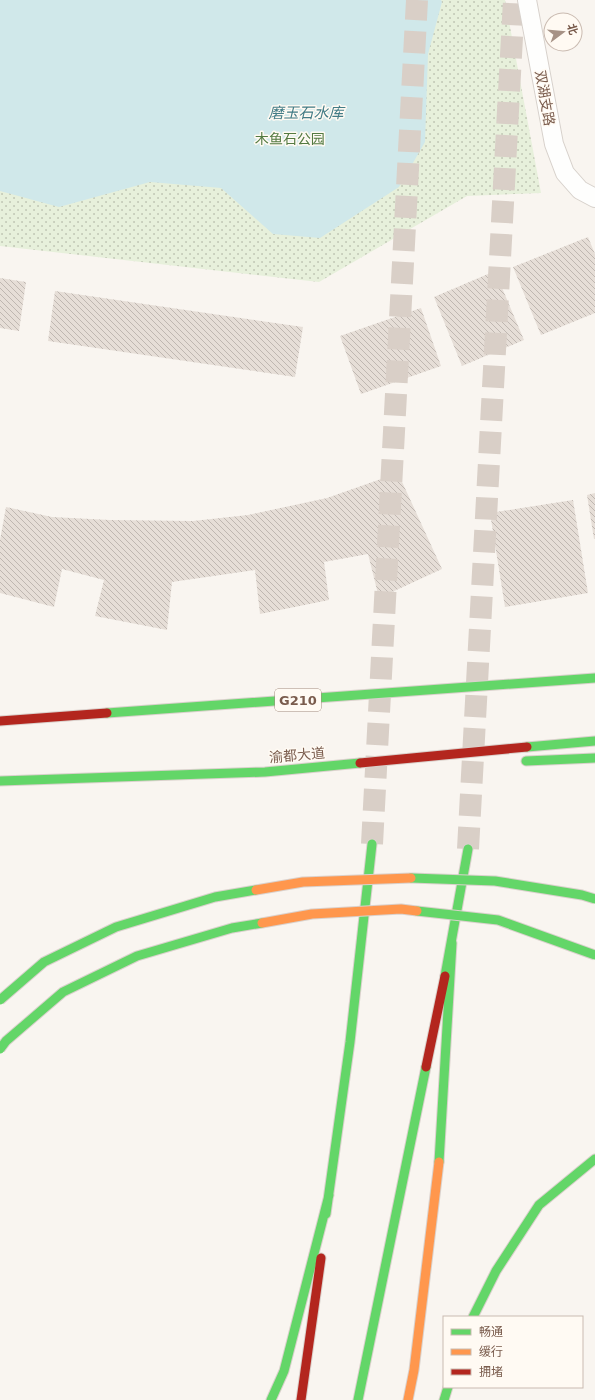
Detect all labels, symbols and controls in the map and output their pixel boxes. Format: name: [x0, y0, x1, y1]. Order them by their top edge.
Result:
north arrow: [543, 12, 583, 52]
text: 北: [564, 22, 580, 36]
street label: 双湖支路: [532, 69, 558, 127]
water label: 磨玉石水库: [268, 104, 346, 122]
park label: 木鱼石公园: [255, 131, 325, 147]
road number: G210: [275, 689, 321, 711]
street label: 渝都大道: [268, 745, 326, 765]
legend: [443, 1316, 583, 1388]
text: 畅通: [479, 1325, 503, 1339]
text: 缓行: [479, 1345, 503, 1359]
text: 拥堵: [479, 1365, 503, 1379]

